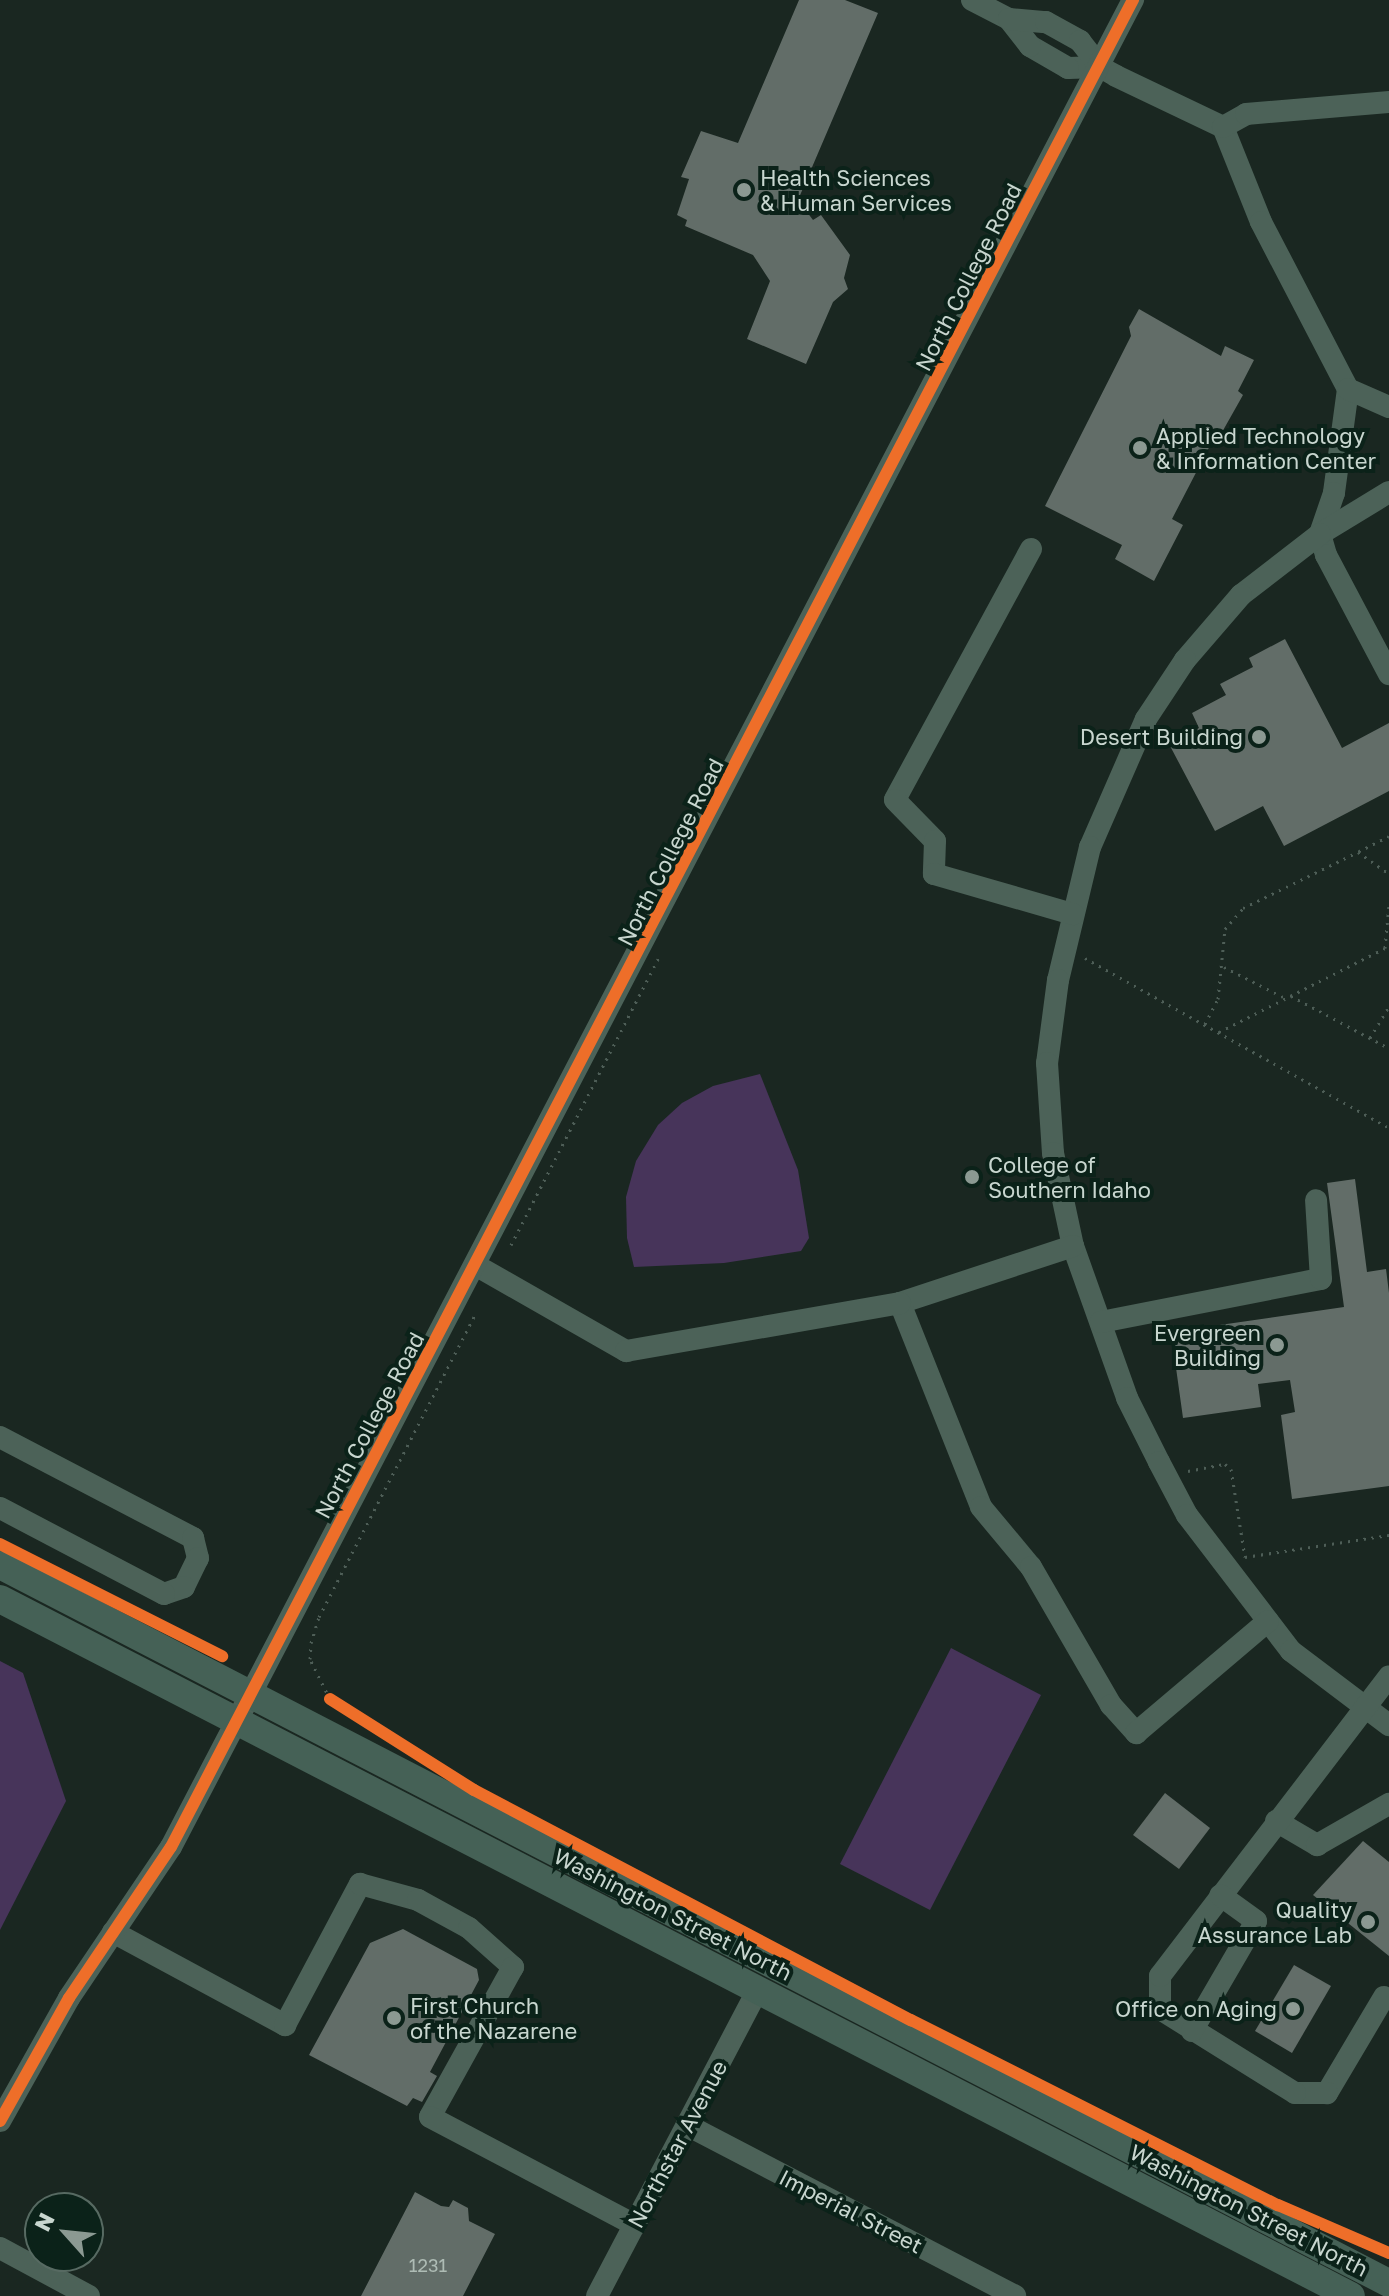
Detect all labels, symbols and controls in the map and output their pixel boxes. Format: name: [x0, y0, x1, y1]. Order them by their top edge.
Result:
place label: Health Sciences & Human Services: [760, 164, 952, 216]
street label: North College Road: [909, 179, 1027, 375]
marker: Health Sciences & Human Services: [735, 181, 753, 199]
place label: Applied Technology & Information Center: [1156, 422, 1376, 474]
marker: Applied Technology & Information Center: [1131, 439, 1149, 457]
place label: Desert Building: [1080, 724, 1243, 750]
marker: Desert Building: [1250, 728, 1268, 746]
street label: North College Road: [611, 754, 729, 950]
place label: College of Southern Idaho: [988, 1151, 1151, 1202]
marker: College of Southern Idaho: [963, 1168, 981, 1186]
place label: Evergreen Building: [1154, 1319, 1261, 1370]
street label: North College Road: [309, 1327, 429, 1523]
marker: Evergreen Building: [1268, 1336, 1286, 1354]
street label: Washington Street North: [550, 1842, 796, 1986]
place label: Quality Assurance Lab: [1197, 1896, 1352, 1948]
marker: Quality Assurance Lab: [1359, 1913, 1377, 1931]
place label: First Church of the Nazarene: [410, 1992, 577, 2044]
place label: Office on Aging: [1115, 1996, 1277, 2022]
marker: Office on Aging: [1284, 2000, 1302, 2018]
marker: First Church of the Nazarene: [385, 2009, 403, 2027]
street label: Northstar Avenue: [622, 2056, 732, 2232]
street label: Washington Street North: [1126, 2138, 1372, 2282]
street label: Imperial Street: [775, 2164, 927, 2258]
north arrow: [24, 2192, 104, 2272]
text: N: [28, 2208, 60, 2235]
house number: 1231: [409, 2254, 447, 2276]

